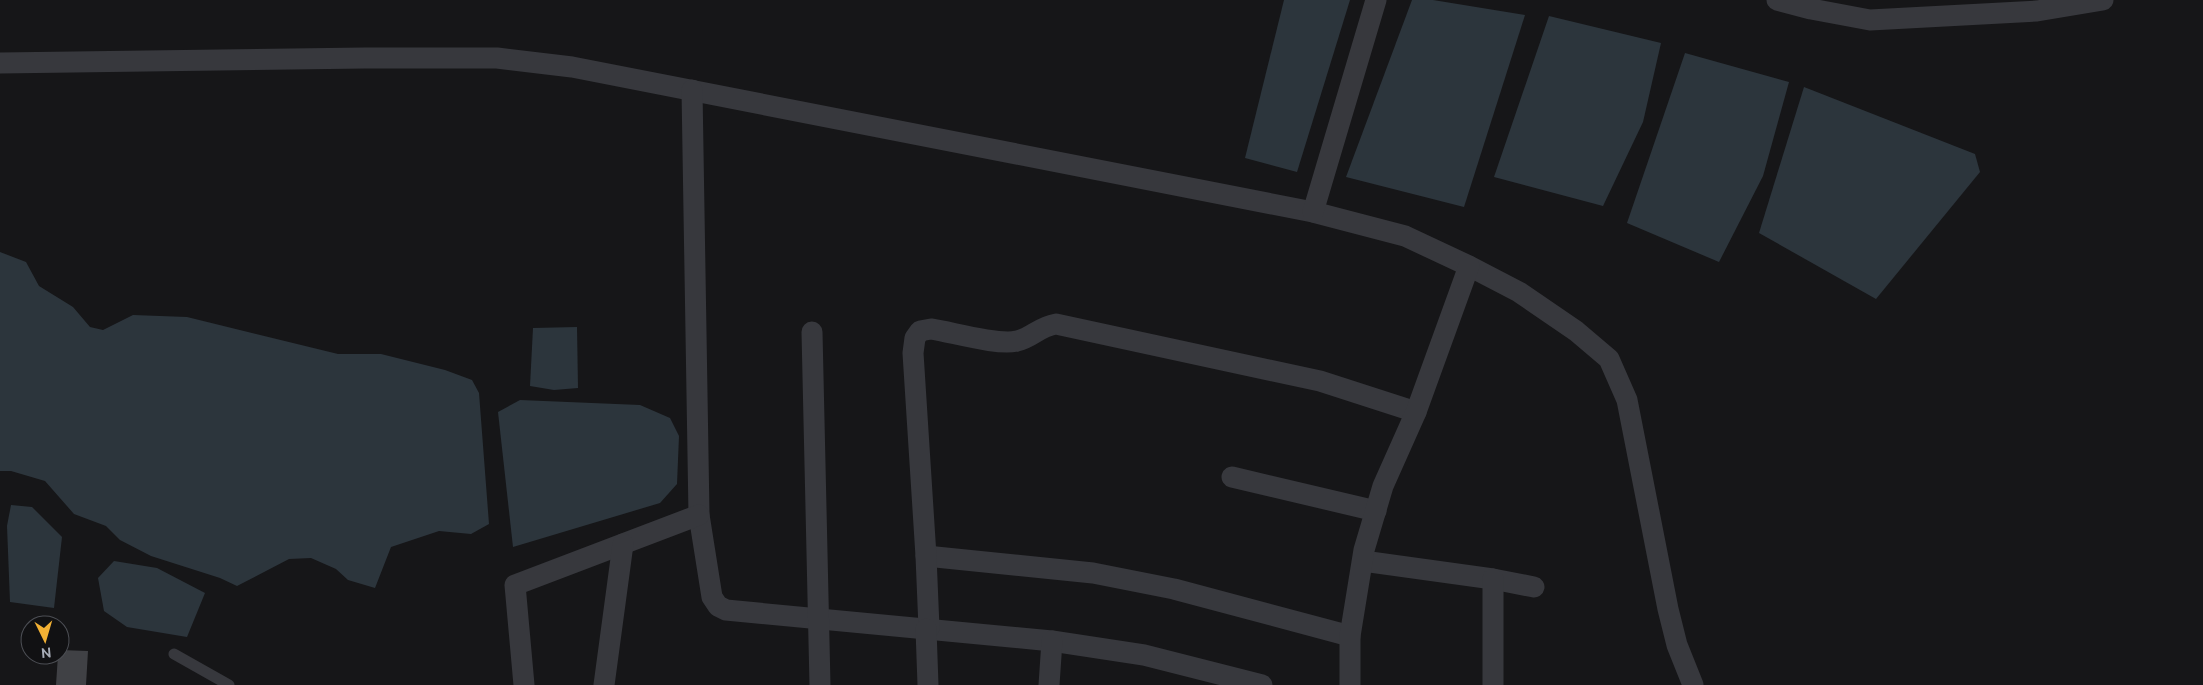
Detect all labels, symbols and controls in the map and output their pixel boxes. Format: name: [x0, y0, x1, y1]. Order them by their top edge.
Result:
north arrow: [20, 615, 70, 665]
text: N: [40, 645, 52, 661]

